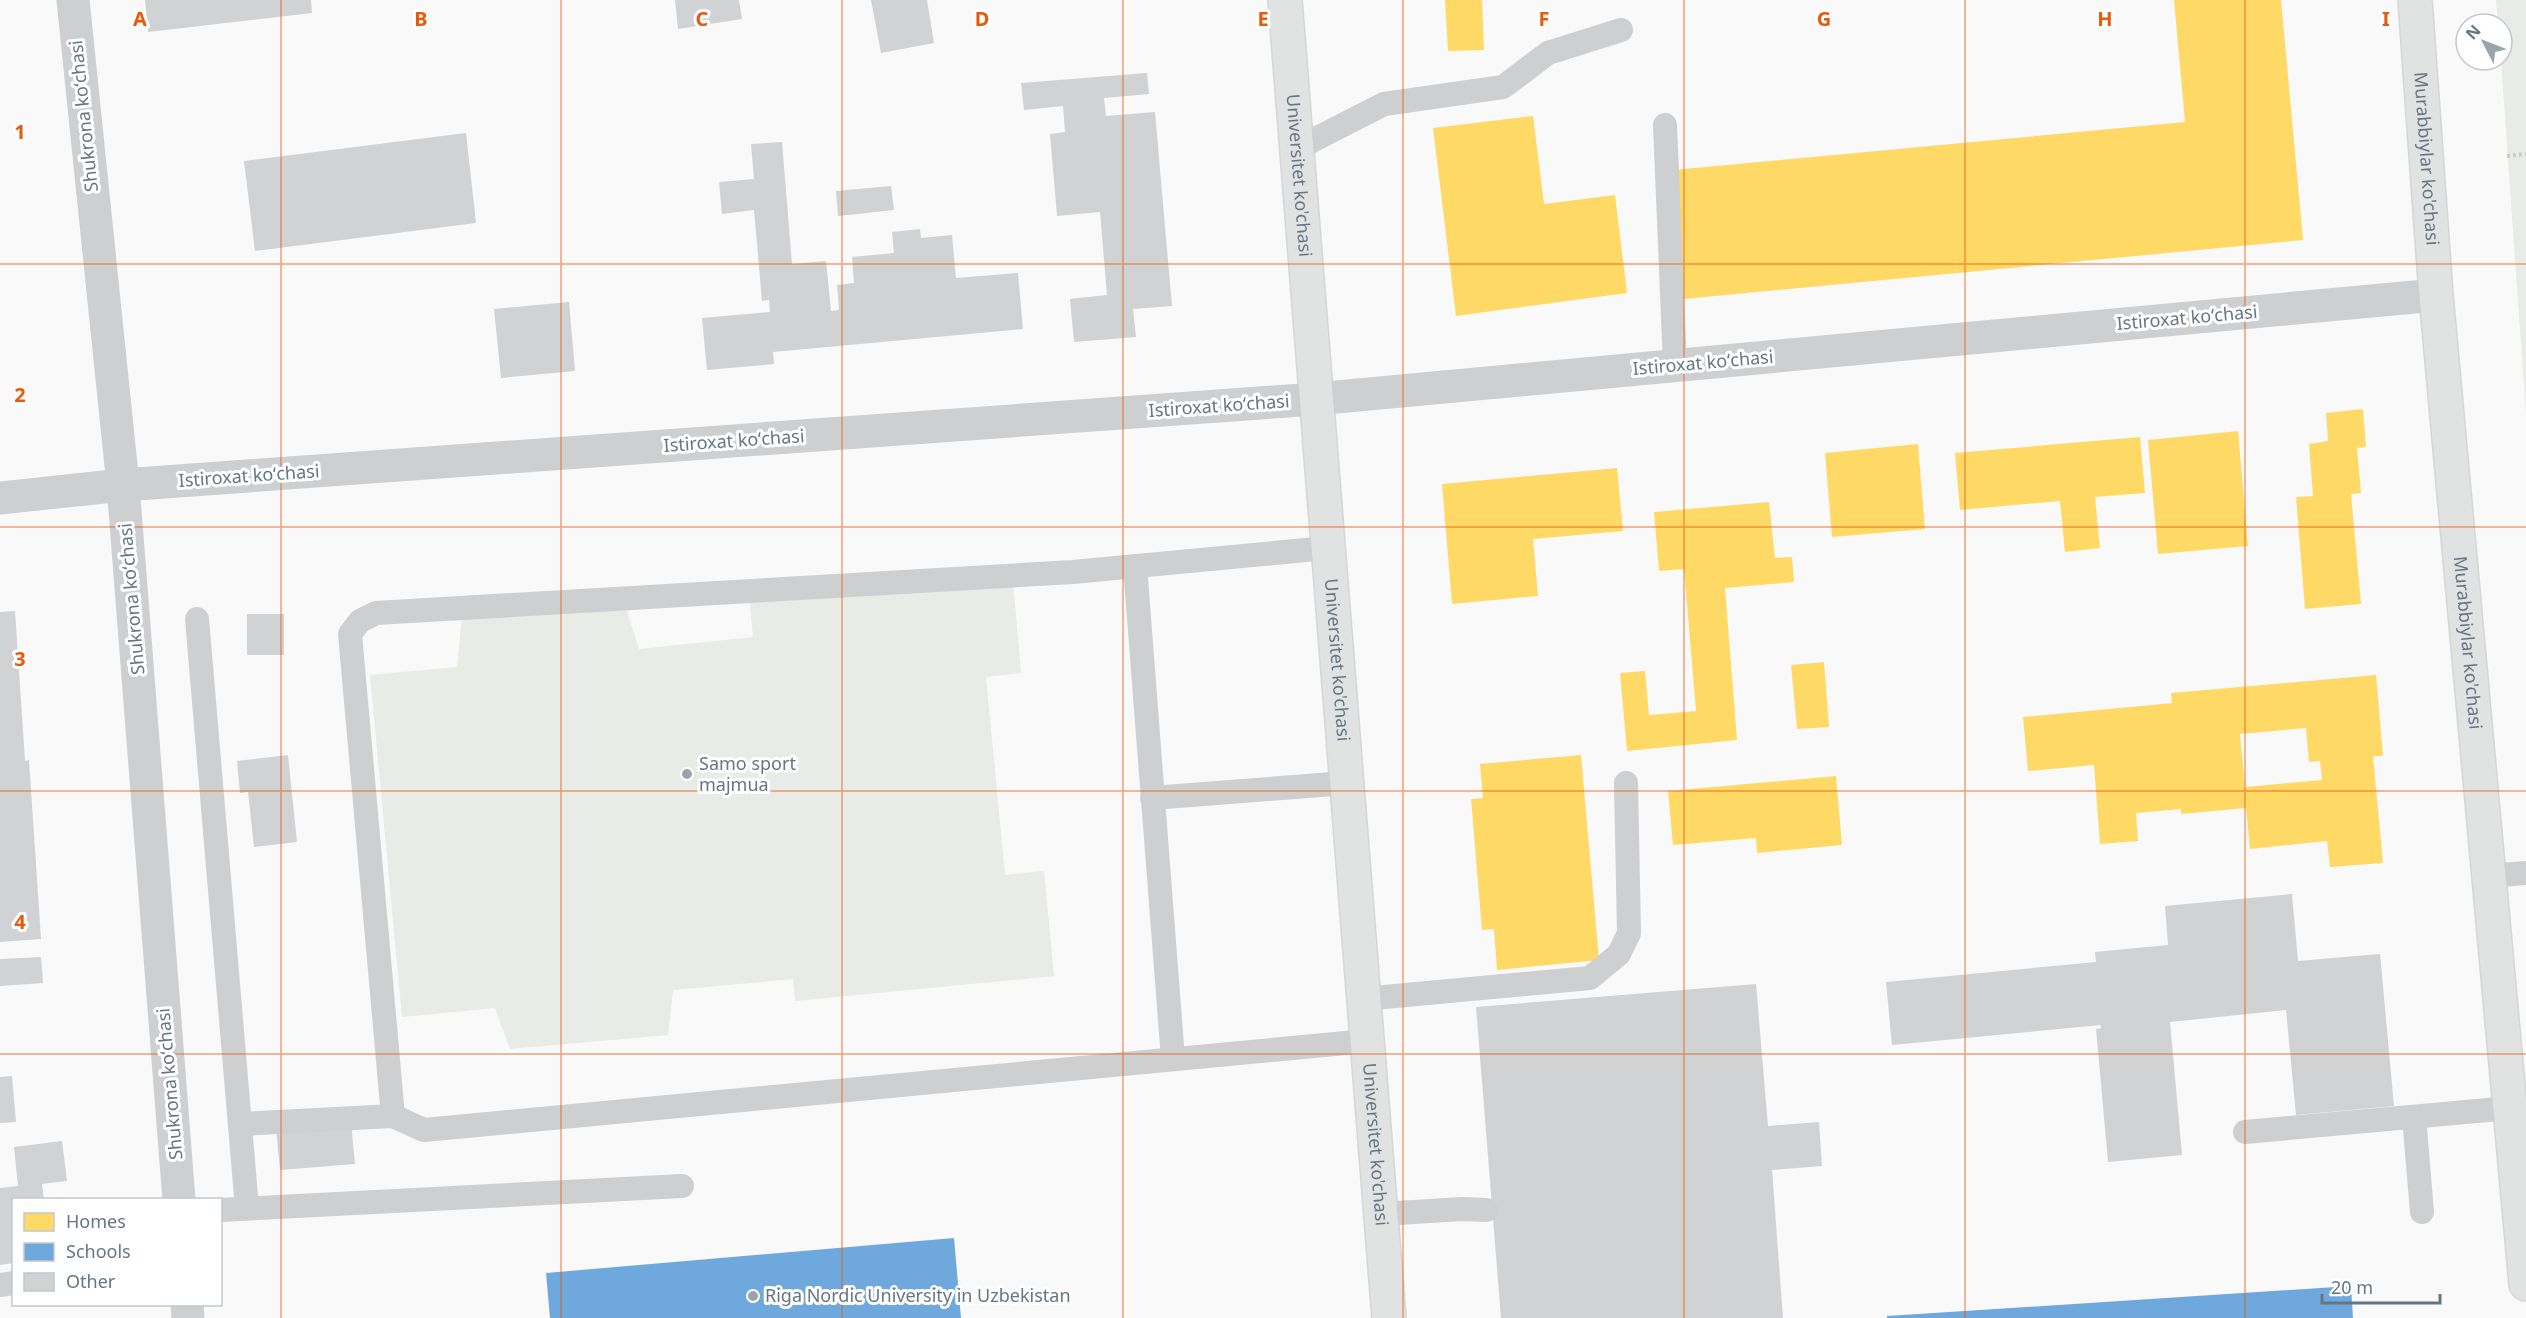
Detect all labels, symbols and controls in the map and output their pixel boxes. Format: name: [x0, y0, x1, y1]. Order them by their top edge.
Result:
text: A: [133, 5, 147, 32]
text: B: [414, 5, 428, 32]
text: C: [696, 5, 709, 32]
text: D: [975, 5, 989, 32]
text: E: [1257, 5, 1269, 32]
text: F: [1539, 5, 1549, 32]
text: G: [1817, 5, 1831, 32]
text: H: [2097, 5, 2113, 32]
text: I: [2382, 5, 2390, 32]
north arrow: [2454, 12, 2514, 72]
text: N: [2460, 20, 2485, 44]
street label: Shukrona koʻchasi: [63, 39, 103, 193]
street label: Murabbiylar ko'chasi: [2409, 71, 2445, 246]
street label: Universitet ko'chasi: [1281, 93, 1318, 258]
text: 1: [14, 118, 26, 145]
street label: Istiroxat koʻchasi: [2116, 299, 2258, 335]
street label: Istiroxat koʻchasi: [1632, 344, 1774, 380]
text: 2: [14, 381, 26, 408]
street label: Istiroxat koʻchasi: [1148, 388, 1290, 422]
street label: Istiroxat koʻchasi: [663, 423, 805, 457]
street label: Istiroxat koʻchasi: [178, 458, 320, 492]
street label: Shukrona koʻchasi: [112, 522, 150, 676]
street label: Murabbiylar ko'chasi: [2449, 555, 2488, 730]
street label: Universitet ko'chasi: [1320, 578, 1356, 742]
text: 3: [14, 645, 26, 672]
place label: Samo sport majmua: [699, 751, 796, 796]
marker: Samo sport majmua: [680, 767, 694, 781]
text: 4: [14, 908, 26, 935]
street label: Shukrona koʻchasi: [150, 1007, 188, 1161]
street label: Universitet ko'chasi: [1358, 1062, 1395, 1227]
legend: [12, 1198, 222, 1306]
text: Homes: [66, 1209, 126, 1233]
text: Schools: [66, 1239, 131, 1263]
scale bar: [2322, 1267, 2440, 1305]
text: Other: [66, 1269, 116, 1293]
text: 20 m: [2331, 1275, 2373, 1299]
place label: Riga Nordic University in Uzbekistan: [765, 1283, 1071, 1307]
marker: Riga Nordic University in Uzbekistan: [746, 1289, 760, 1303]

